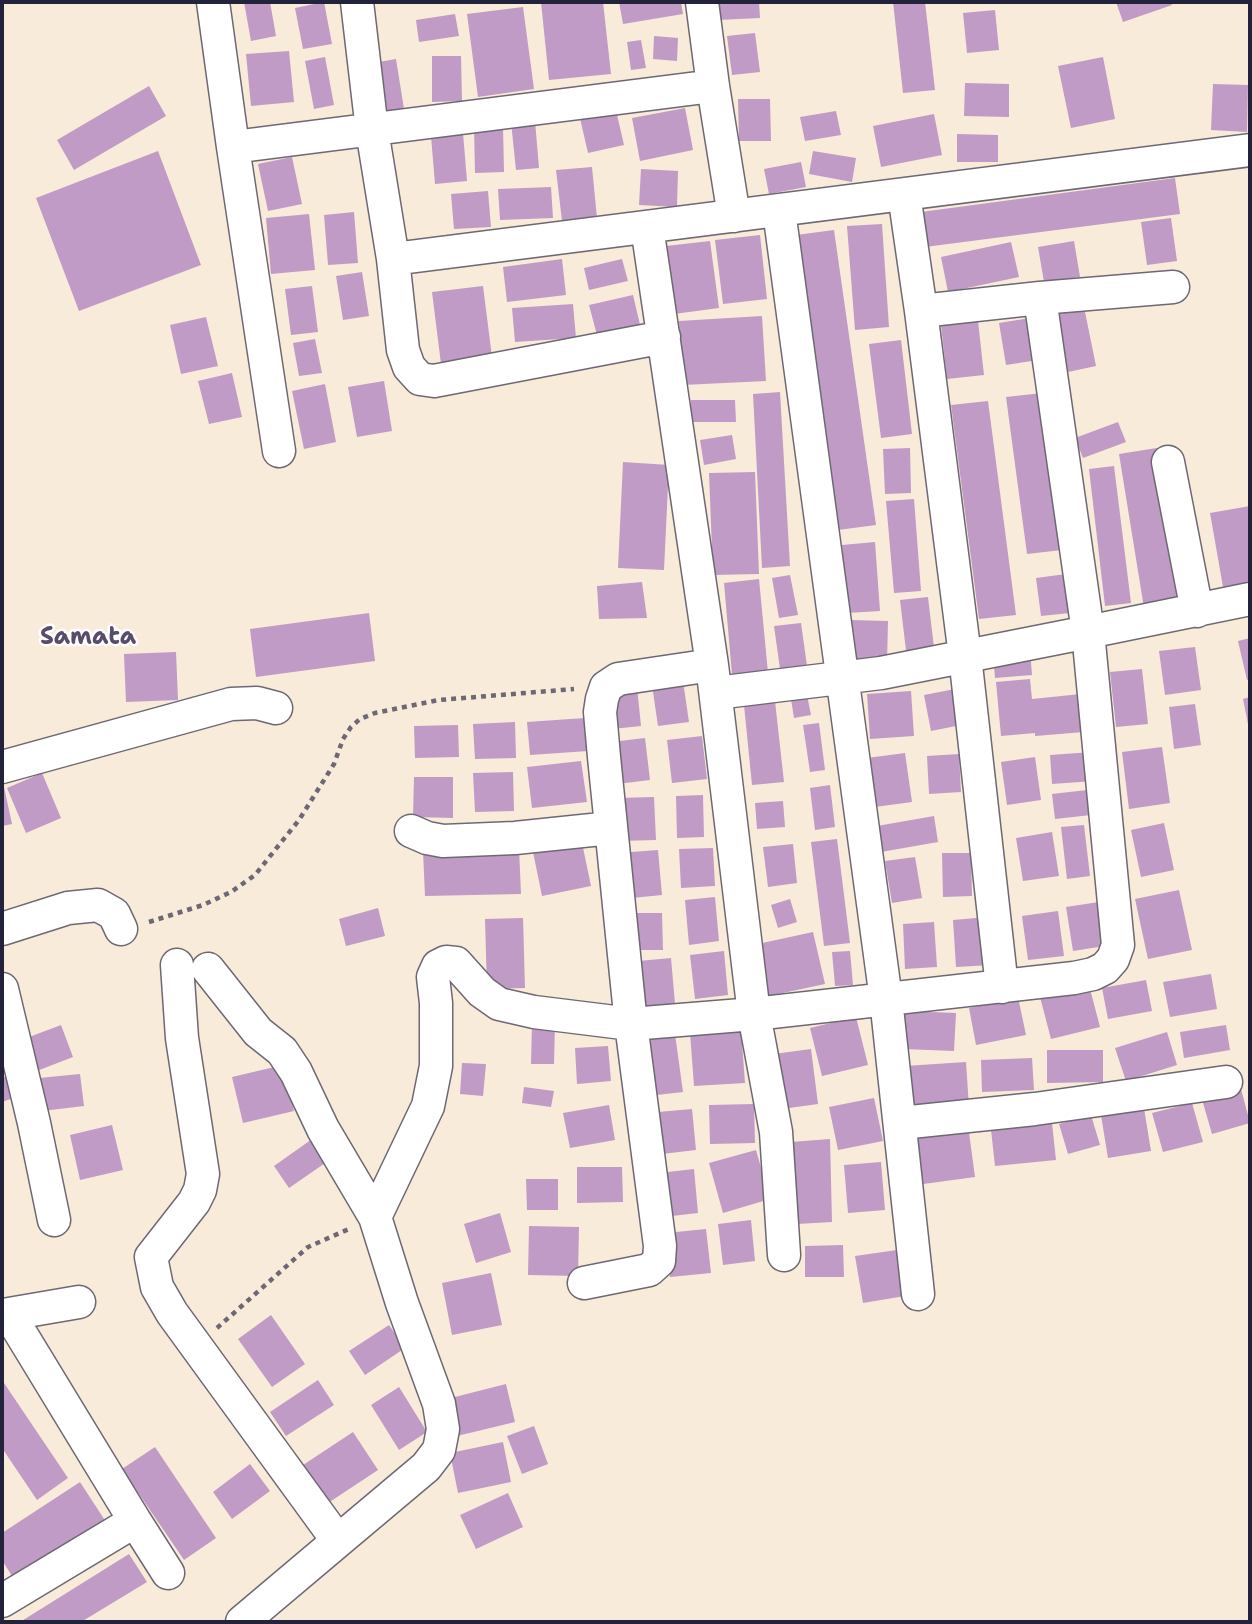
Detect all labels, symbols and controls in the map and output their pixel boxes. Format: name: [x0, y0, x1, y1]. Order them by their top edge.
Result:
district label: Samata: [40, 624, 136, 652]

